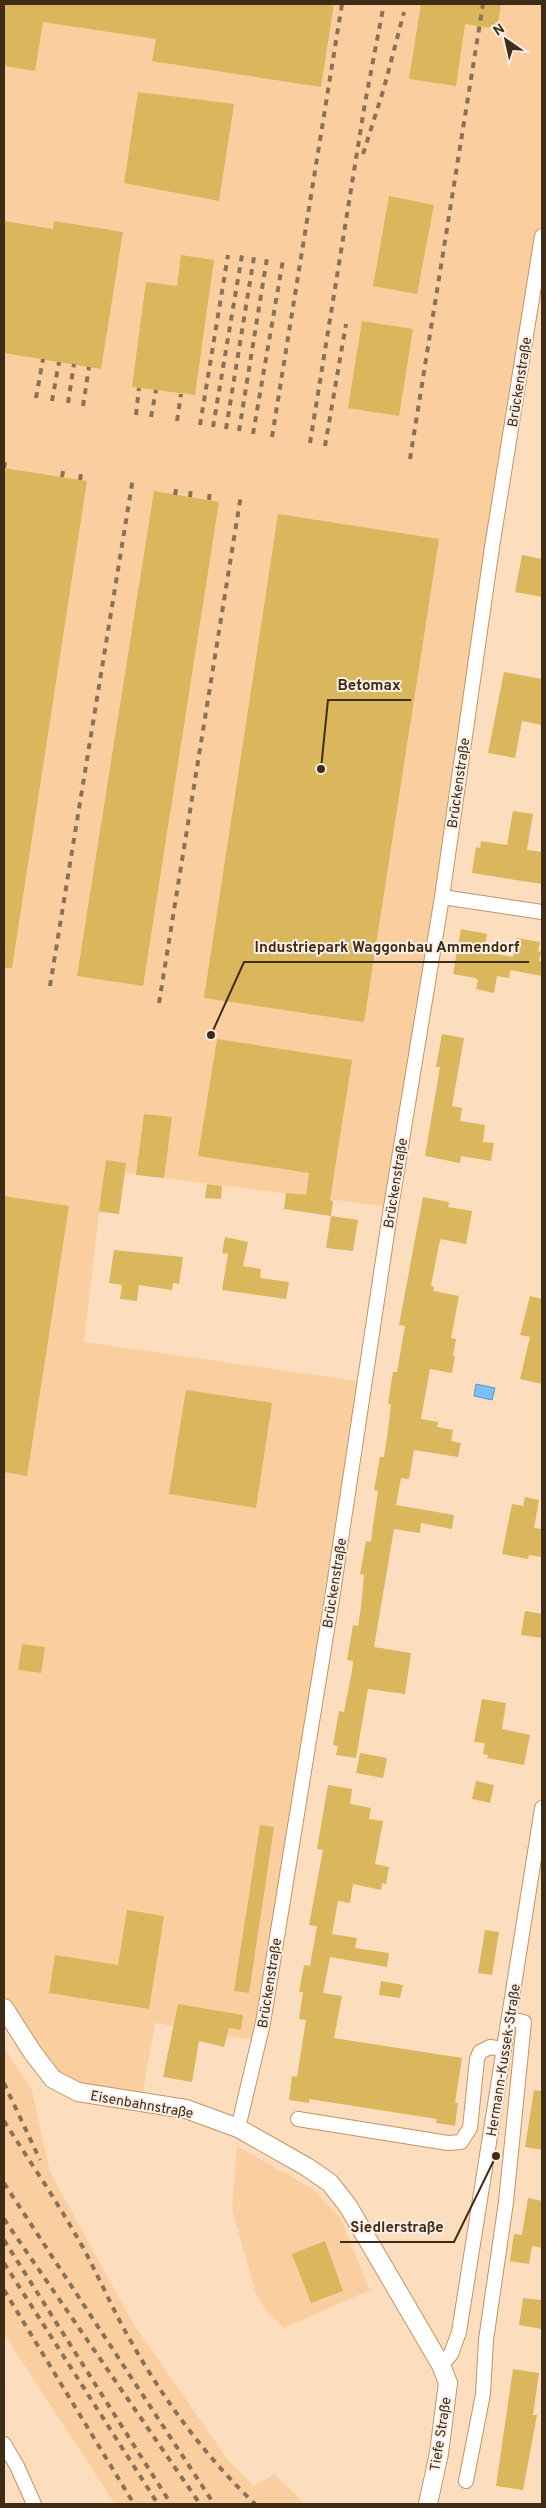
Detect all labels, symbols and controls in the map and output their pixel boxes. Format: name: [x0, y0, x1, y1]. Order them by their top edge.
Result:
north arrow: [481, 15, 531, 65]
text: N: [491, 21, 508, 40]
street label: Brückenstraße: [505, 336, 536, 429]
callout: Betomax: [328, 670, 411, 700]
text: Betomax: [337, 677, 401, 696]
street label: Brückenstraße: [445, 737, 474, 829]
callout: Industriepark Waggonbau Ammendorf: [244, 932, 529, 962]
text: Industriepark Waggonbau Ammendorf: [255, 939, 520, 958]
street label: Brückenstraße: [381, 1137, 412, 1230]
street label: Brückenstraße: [320, 1537, 351, 1630]
street label: Brückenstraße: [255, 1937, 286, 2030]
street label: Hermann-Kussek-Straße: [484, 1983, 525, 2138]
street label: Eisenbahnstraße: [89, 2088, 195, 2123]
callout: Siedlerstraße: [340, 2212, 454, 2242]
text: Siedlerstraße: [350, 2219, 444, 2238]
street label: Tiefe Straße: [427, 2396, 456, 2473]

